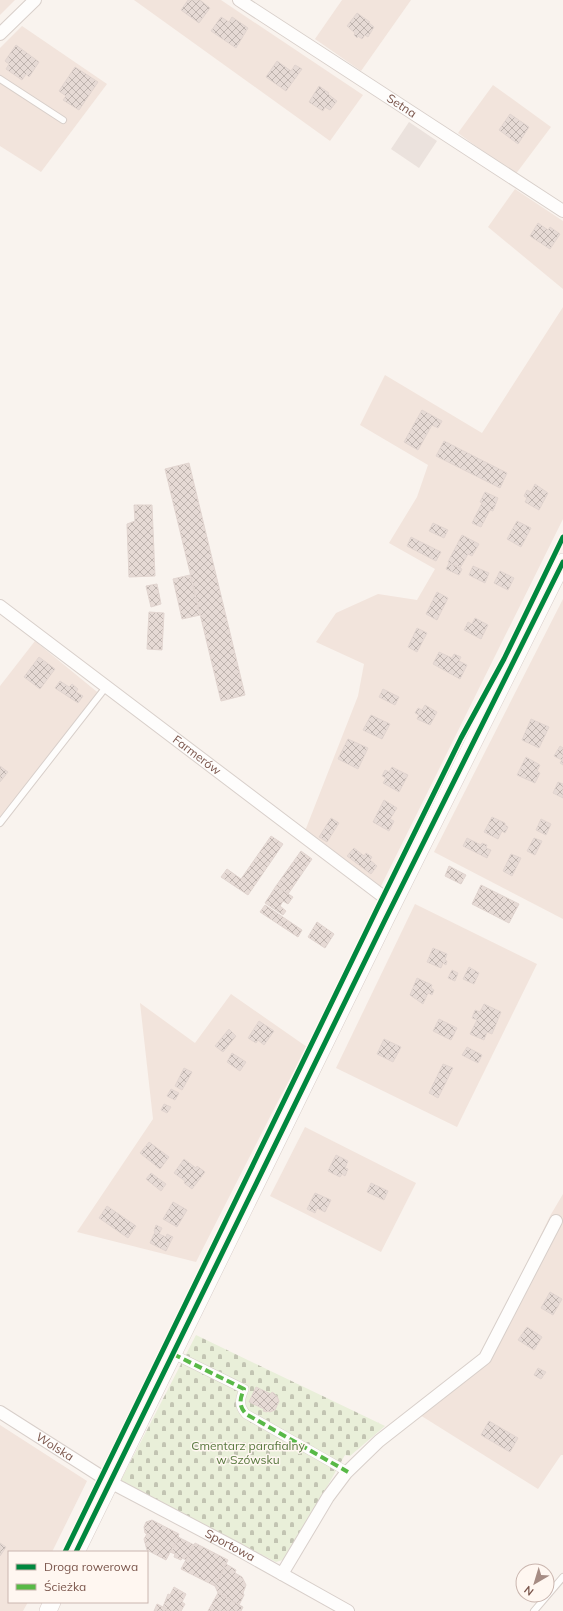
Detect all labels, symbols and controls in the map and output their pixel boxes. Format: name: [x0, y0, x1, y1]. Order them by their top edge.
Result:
street label: Setna: [384, 90, 420, 121]
street label: Farmerów: [170, 732, 225, 778]
street label: Wolska: [34, 1429, 77, 1464]
park label: Cmentarz parafialny w Szówsku: [191, 1438, 305, 1467]
street label: Sportowa: [203, 1525, 258, 1564]
legend: [8, 1551, 148, 1603]
text: Droga rowerowa: [44, 1559, 138, 1574]
north arrow: [515, 1563, 555, 1603]
text: Ścieżka: [44, 1579, 86, 1594]
text: N: [521, 1583, 536, 1599]

